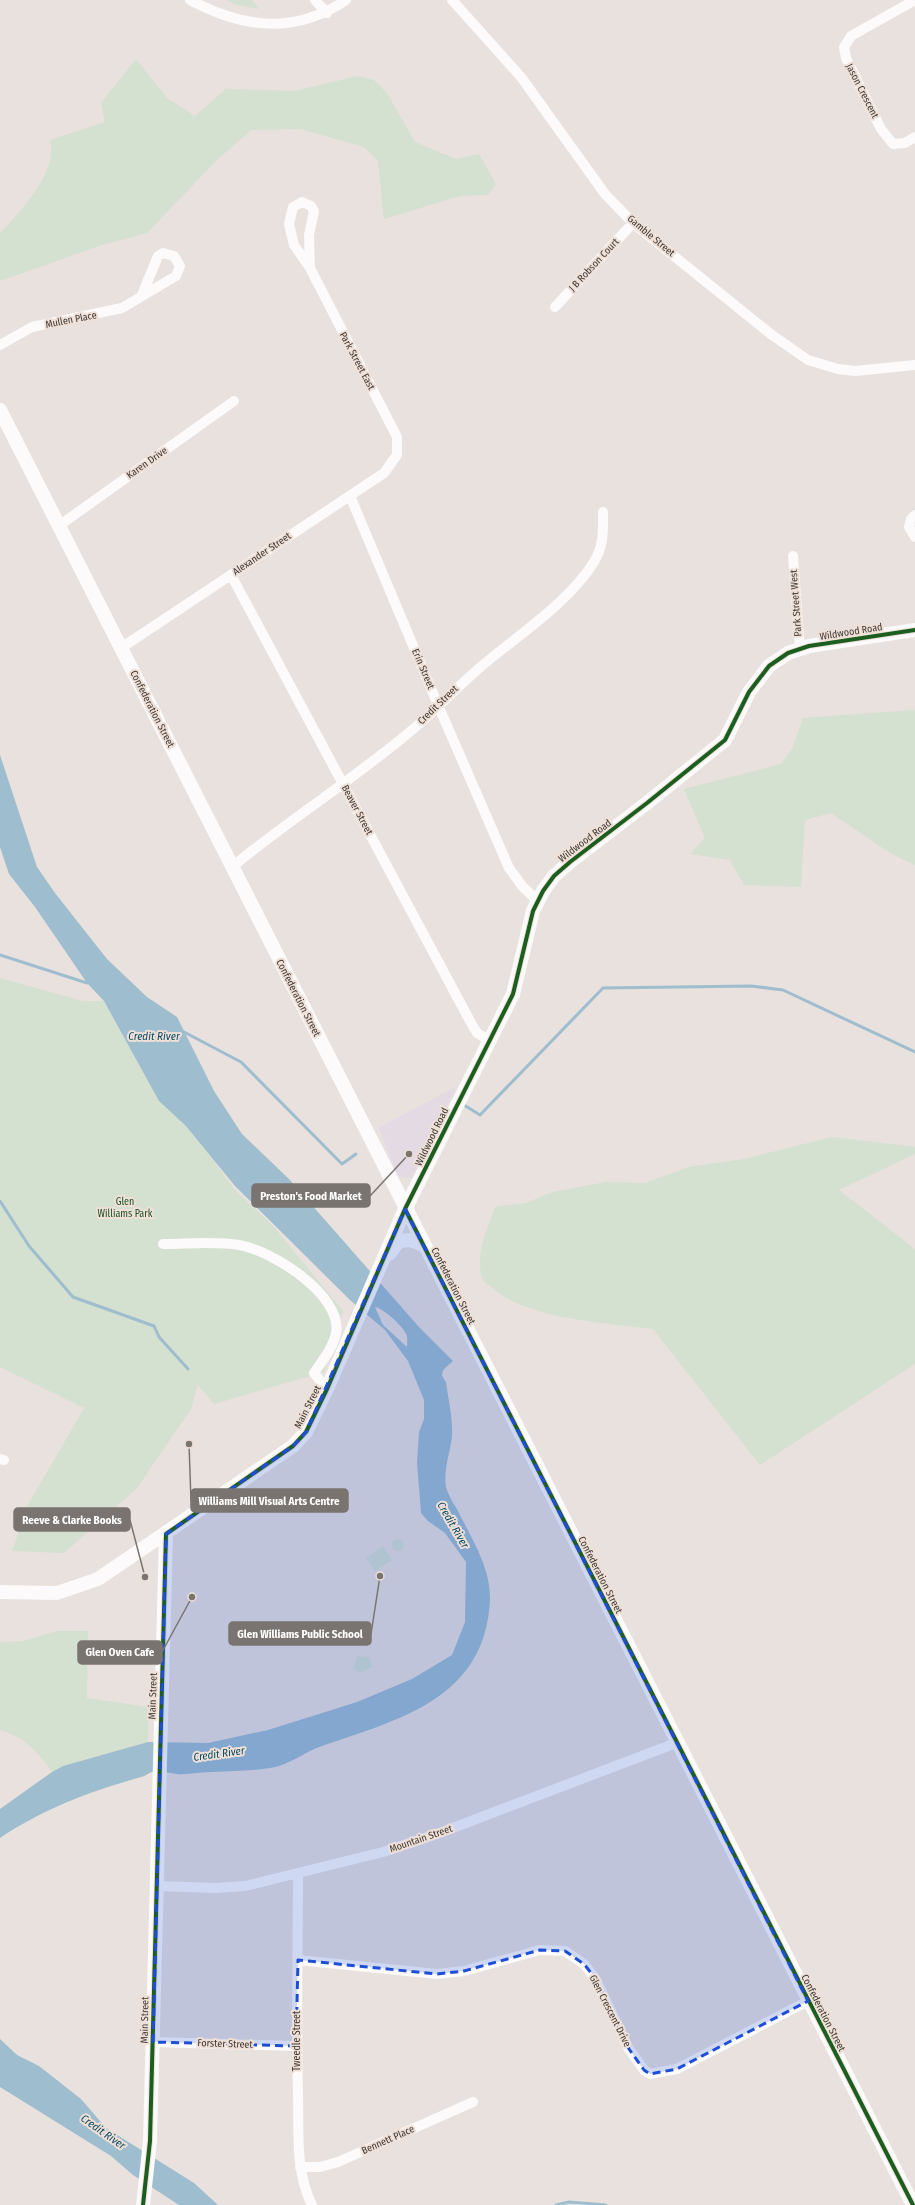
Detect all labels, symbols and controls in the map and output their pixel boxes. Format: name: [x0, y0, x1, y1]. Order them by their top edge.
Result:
street label: Jason Crescent: [843, 62, 881, 121]
street label: Gamble Street: [625, 213, 678, 260]
street label: J B Robson Court: [566, 235, 622, 294]
street label: Mullen Place: [44, 309, 98, 331]
street label: Park Street East: [337, 330, 378, 393]
street label: Karen Drive: [124, 445, 170, 481]
street label: Alexander Street: [231, 530, 294, 578]
street label: Park Street West: [788, 568, 804, 637]
street label: Wildwood Road: [819, 621, 883, 643]
street label: Erin Street: [409, 647, 437, 692]
street label: Confederation Street: [127, 668, 177, 750]
street label: Credit Street: [415, 682, 461, 727]
street label: Beaver Street: [339, 783, 376, 838]
street label: Wildwood Road: [556, 817, 614, 865]
street label: Confederation Street: [273, 957, 323, 1039]
water label: Credit River: [128, 1030, 181, 1043]
street label: Wildwood Road: [413, 1106, 451, 1168]
callout: Preston's Food Market: [252, 1184, 370, 1207]
text: Preston's Food Market: [260, 1190, 362, 1203]
park label: Glen Williams Park: [98, 1196, 153, 1220]
street label: Confederation Street: [428, 1245, 478, 1327]
street label: Main Street: [292, 1383, 324, 1431]
callout: Williams Mill Visual Arts Centre: [191, 1489, 348, 1512]
text: Williams Mill Visual Arts Centre: [198, 1495, 340, 1508]
water label: Credit River: [435, 1499, 472, 1552]
callout: Reeve & Clarke Books: [14, 1508, 130, 1531]
text: Reeve & Clarke Books: [22, 1514, 122, 1527]
street label: Confederation Street: [575, 1534, 625, 1616]
callout: Glen Williams Public School: [229, 1622, 371, 1645]
text: Glen Williams Public School: [237, 1628, 364, 1641]
callout: Glen Oven Cafe: [78, 1641, 162, 1664]
text: Glen Oven Cafe: [86, 1646, 155, 1659]
street label: Main Street: [146, 1672, 160, 1720]
water label: Credit River: [193, 1744, 247, 1764]
street label: Mountain Street: [388, 1822, 455, 1855]
street label: Confederation Street: [798, 1972, 848, 2054]
street label: Glen Crescent Drive: [587, 1973, 633, 2049]
street label: Main Street: [139, 1996, 151, 2043]
street label: Tweedle Street: [291, 2010, 303, 2071]
street label: Forster Street: [197, 2037, 254, 2051]
water label: Credit River: [78, 2112, 129, 2153]
street label: Bennett Place: [360, 2123, 416, 2157]

